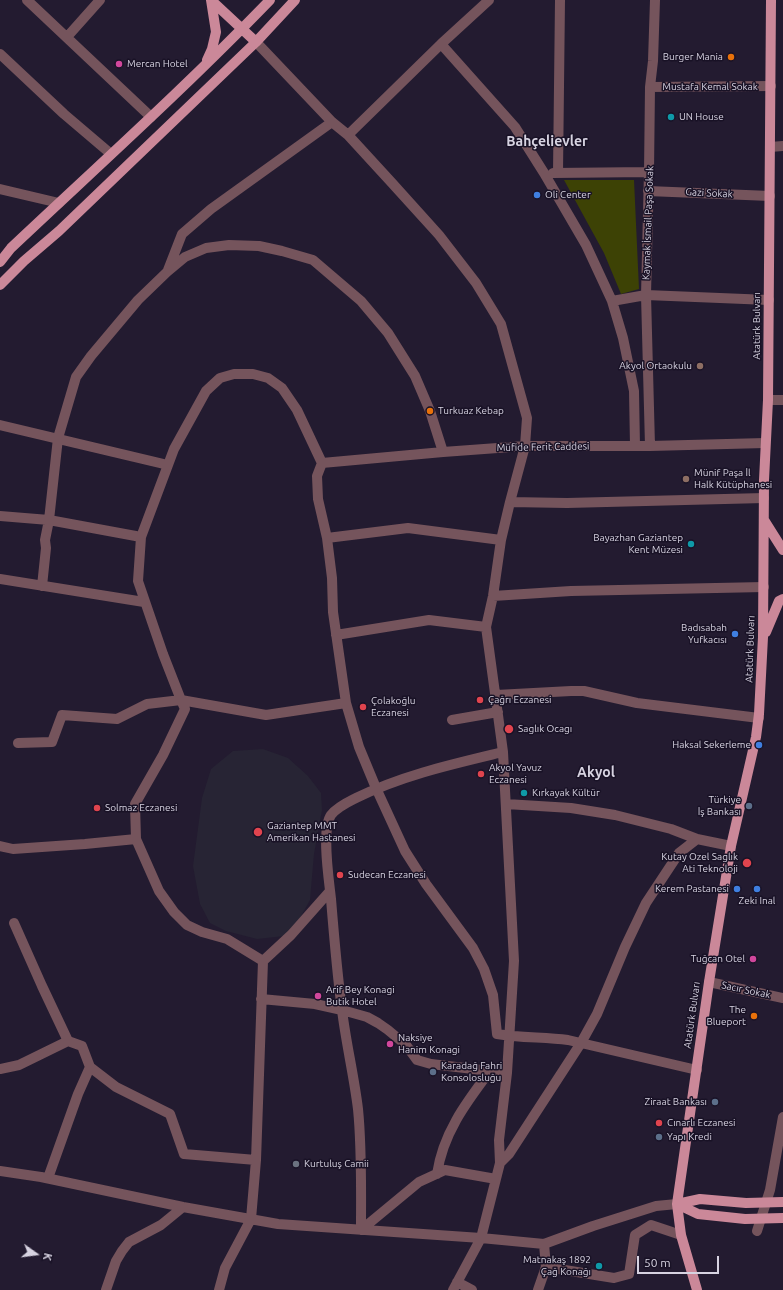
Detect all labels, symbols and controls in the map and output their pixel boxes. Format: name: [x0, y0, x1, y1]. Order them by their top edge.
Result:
place label: Burger Mania: [663, 51, 723, 63]
marker: Burger Mania: [726, 52, 736, 62]
place label: Mercan Hotel: [127, 58, 188, 70]
marker: Mercan Hotel: [114, 59, 124, 69]
street label: Mustafa Kemal Sokak: [662, 81, 758, 93]
place label: UN House: [679, 111, 724, 123]
marker: UN House: [666, 112, 676, 122]
district label: Bahçelievler: [506, 133, 588, 149]
street label: Kaymak İsmail Paşa Sokak: [640, 166, 656, 280]
street label: Gazi Sokak: [685, 186, 733, 200]
place label: Oli Center: [545, 189, 591, 201]
marker: Oli Center: [532, 190, 542, 200]
street label: Atatürk Bulvarı: [751, 292, 763, 360]
place label: Akyol Ortaokulu: [619, 360, 692, 372]
marker: Akyol Ortaokulu: [695, 361, 705, 371]
place label: Turkuaz Kebap: [438, 405, 504, 417]
marker: Turkuaz Kebap: [425, 406, 435, 416]
street label: Müfide Ferit Caddesi: [497, 440, 589, 454]
place label: Münif Paşa İl Halk Kütüphanesi: [694, 467, 772, 490]
marker: Münif Paşa İl Halk Kütüphanesi: [681, 474, 691, 484]
place label: Bayazhan Gaziantep Kent Müzesi: [593, 532, 683, 556]
marker: Bayazhan Gaziantep Kent Müzesi: [686, 539, 696, 549]
street label: Atatürk Bulvarı: [743, 615, 757, 683]
place label: Badısabah Yufkacısı: [681, 622, 727, 646]
marker: Badısabah Yufkacısı: [730, 629, 740, 639]
place label: Çağrı Eczanesi: [488, 694, 552, 706]
place label: Çolakoğlu Eczanesi: [371, 695, 416, 718]
marker: Çağrı Eczanesi: [475, 695, 485, 705]
marker: Çolakoğlu Eczanesi: [358, 702, 368, 712]
marker: Saglık Ocagı: [503, 723, 515, 735]
place label: Saglık Ocagı: [518, 723, 572, 735]
place label: Haksal Sekerleme: [672, 739, 751, 751]
marker: Haksal Sekerleme: [754, 740, 764, 750]
place label: Akyol Yavuz Eczanesi: [489, 762, 542, 786]
district label: Akyol: [577, 764, 615, 780]
marker: Akyol Yavuz Eczanesi: [476, 769, 486, 779]
place label: Kırkayak Kültür: [532, 787, 600, 799]
marker: Kırkayak Kültür: [519, 788, 529, 798]
place label: Türkiye İş Bankası: [698, 794, 741, 818]
marker: Türkiye İş Bankası: [744, 801, 754, 811]
place label: Solmaz Eczanesi: [105, 802, 177, 814]
marker: Solmaz Eczanesi: [92, 803, 102, 813]
place label: Gaziantep MMT Amerikan Hastanesi: [267, 820, 356, 844]
marker: Gaziantep MMT Amerikan Hastanesi: [252, 826, 264, 838]
place label: Kutay Ozel Saglık Ati Teknoloji: [661, 851, 738, 874]
marker: Kutay Ozel Saglık Ati Teknoloji: [741, 857, 753, 869]
place label: Sudecan Eczanesi: [348, 869, 426, 881]
marker: Sudecan Eczanesi: [335, 870, 345, 880]
place label: Kerem Pastanesi: [655, 883, 729, 895]
marker: Kerem Pastanesi: [732, 884, 742, 894]
marker: Zeki Inal: [752, 884, 762, 894]
place label: Zeki Inal: [739, 895, 775, 907]
place label: Tuğcan Otel: [691, 953, 745, 965]
marker: Tuğcan Otel: [748, 954, 758, 964]
street label: Sacır Sokak: [720, 979, 772, 1001]
street label: Atatürk Bulvarı: [681, 981, 703, 1049]
place label: Arif Bey Konagi Butik Hotel: [326, 984, 395, 1008]
marker: Arif Bey Konagi Butik Hotel: [313, 991, 323, 1001]
place label: The Blueport: [706, 1004, 746, 1028]
marker: The Blueport: [749, 1011, 759, 1021]
place label: Naksiye Hanim Konagi: [398, 1032, 460, 1056]
marker: Naksiye Hanim Konagi: [385, 1039, 395, 1049]
place label: Karadağ Fahri Konsolosluğu: [441, 1060, 502, 1084]
marker: Karadağ Fahri Konsolosluğu: [428, 1067, 438, 1077]
place label: Ziraat Bankası: [644, 1096, 707, 1108]
marker: Ziraat Bankası: [710, 1097, 720, 1107]
place label: Cınarlı Eczanesi: [667, 1117, 736, 1129]
marker: Cınarlı Eczanesi: [654, 1118, 664, 1128]
place label: Yapı Kredi: [667, 1131, 712, 1143]
marker: Yapı Kredi: [654, 1132, 664, 1142]
place label: Kurtuluş Camii: [304, 1158, 369, 1170]
marker: Kurtuluş Camii: [291, 1159, 301, 1169]
north arrow: [16, 1234, 56, 1274]
scale bar: [639, 1248, 721, 1274]
text: K: [41, 1252, 54, 1262]
place label: Matnakaş 1892 Çağ Konağı: [523, 1254, 591, 1278]
text: 50 m: [644, 1256, 671, 1269]
marker: Matnakaş 1892 Çağ Konağı: [594, 1261, 604, 1271]

